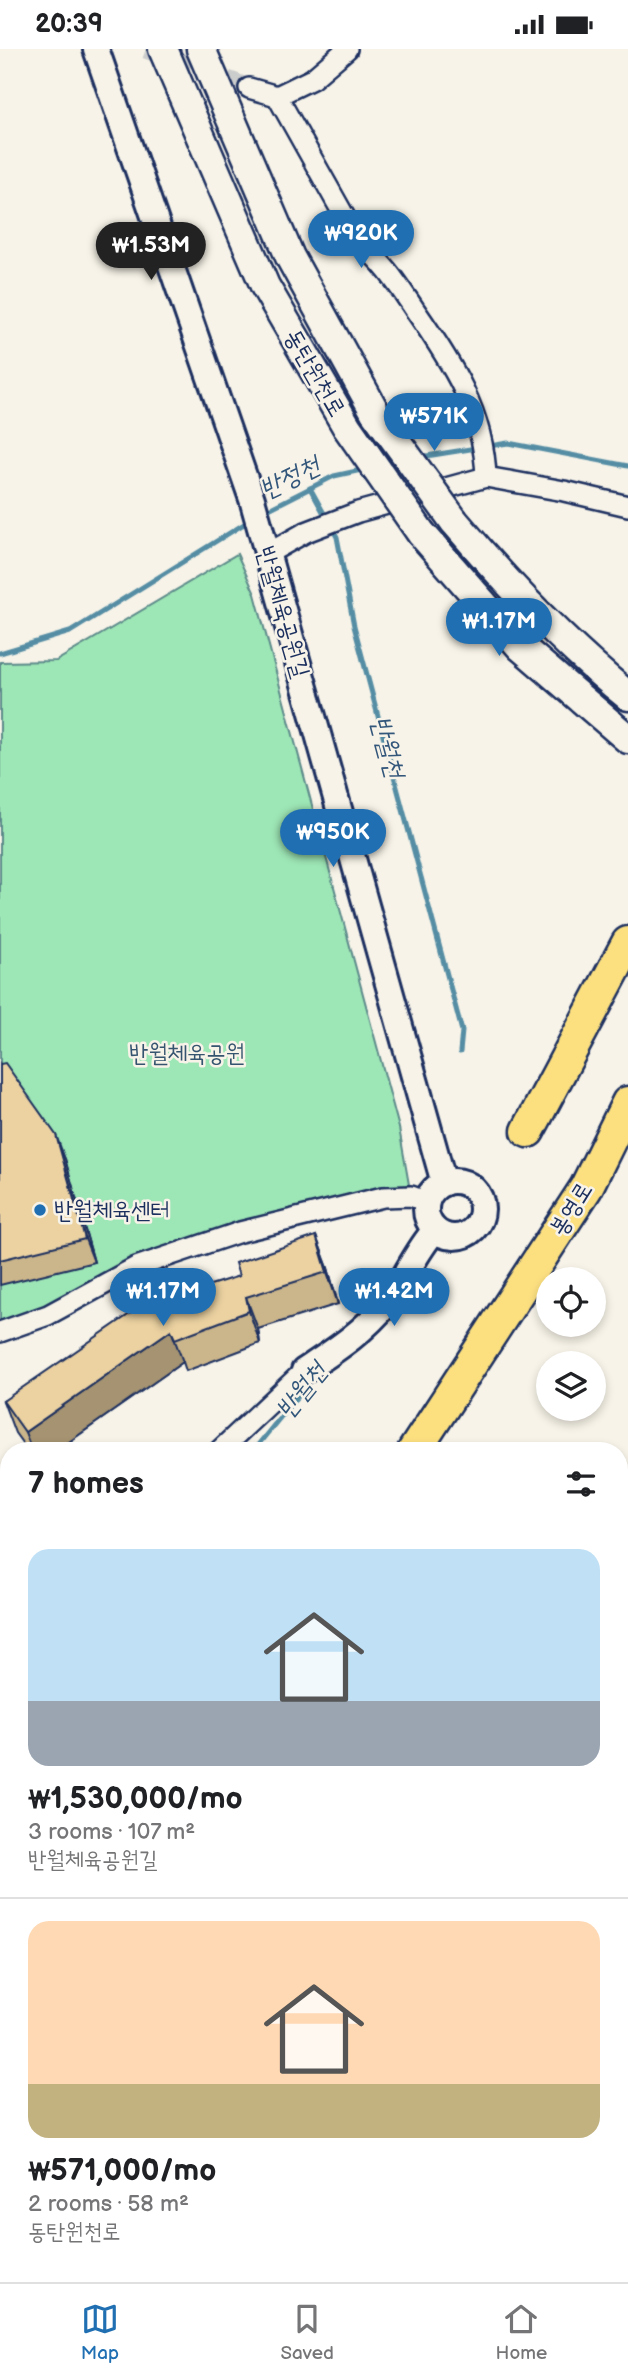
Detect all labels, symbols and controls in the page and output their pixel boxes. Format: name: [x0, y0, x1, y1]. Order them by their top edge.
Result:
text: 20:39: [35, 9, 103, 40]
pin: ₩920K: [312, 211, 410, 270]
text: ₩920K: [324, 219, 398, 247]
pin: ₩1.53M: [94, 223, 208, 282]
text: ₩1.53M: [112, 231, 190, 259]
street label: 동탄원천로: [278, 324, 352, 422]
pin: ₩571K: [385, 393, 483, 453]
text: ₩571K: [400, 402, 468, 430]
water label: 반정천: [255, 449, 328, 506]
street label: 반월체육공원길: [250, 543, 316, 681]
pin: ₩1.17M: [442, 599, 556, 658]
text: ₩1.17M: [462, 607, 536, 635]
water label: 반월천: [364, 713, 411, 784]
pin: ₩950K: [284, 809, 382, 869]
text: ₩950K: [296, 818, 370, 846]
park label: 반월체육공원: [129, 1039, 245, 1068]
street label: 봉영로: [543, 1177, 599, 1241]
place label: 반월체육센터: [54, 1196, 170, 1225]
marker: 반월체육센터: [32, 1202, 48, 1218]
map controls: [536, 1267, 606, 1421]
button: locate: [536, 1267, 606, 1337]
pin: ₩1.17M: [106, 1269, 220, 1328]
pin: ₩1.42M: [337, 1269, 451, 1328]
text: ₩1.17M: [126, 1277, 200, 1305]
text: ₩1.42M: [354, 1277, 434, 1305]
button: layers: [536, 1351, 606, 1421]
water label: 반월천: [270, 1354, 336, 1425]
icon: filters: [562, 1465, 600, 1503]
text: 7 homes: [28, 1466, 144, 1502]
icon: home: [251, 1594, 377, 1720]
text: ₩1,530,000/mo: [28, 1781, 243, 1817]
text: 3 rooms · 107 m²: [28, 1818, 195, 1846]
text: 반월체육공원길: [28, 1846, 158, 1874]
icon: home: [251, 1966, 377, 2092]
text: ₩571,000/mo: [28, 2153, 216, 2189]
text: 2 rooms · 58 m²: [28, 2190, 189, 2218]
text: 동탄원천로: [28, 2218, 121, 2246]
tab: Map: [81, 2300, 119, 2365]
tab: Saved: [281, 2300, 334, 2365]
tab: Home: [496, 2300, 547, 2365]

